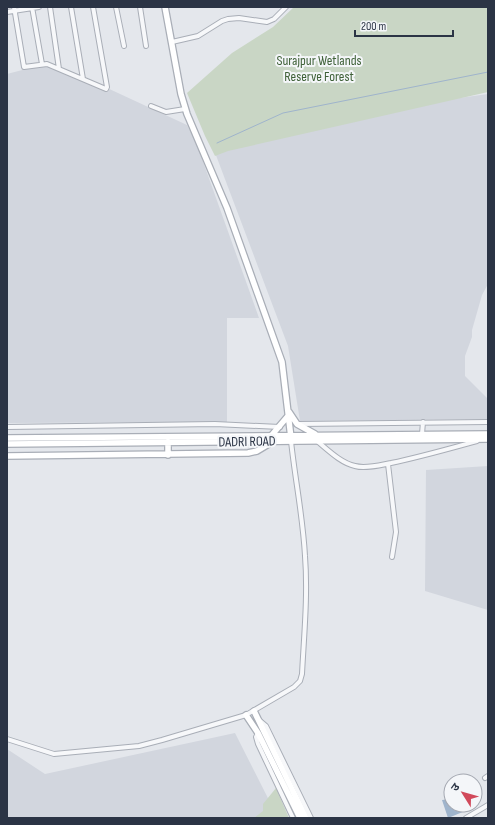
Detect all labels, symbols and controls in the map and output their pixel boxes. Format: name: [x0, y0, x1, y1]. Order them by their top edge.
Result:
scale bar: [355, 12, 453, 38]
text: 200 m: [361, 19, 387, 34]
park label: Surajpur Wetlands Reserve Forest: [276, 52, 362, 85]
street label: DADRI ROAD: [218, 433, 276, 450]
north arrow: [443, 773, 483, 813]
text: उ: [448, 780, 463, 794]

